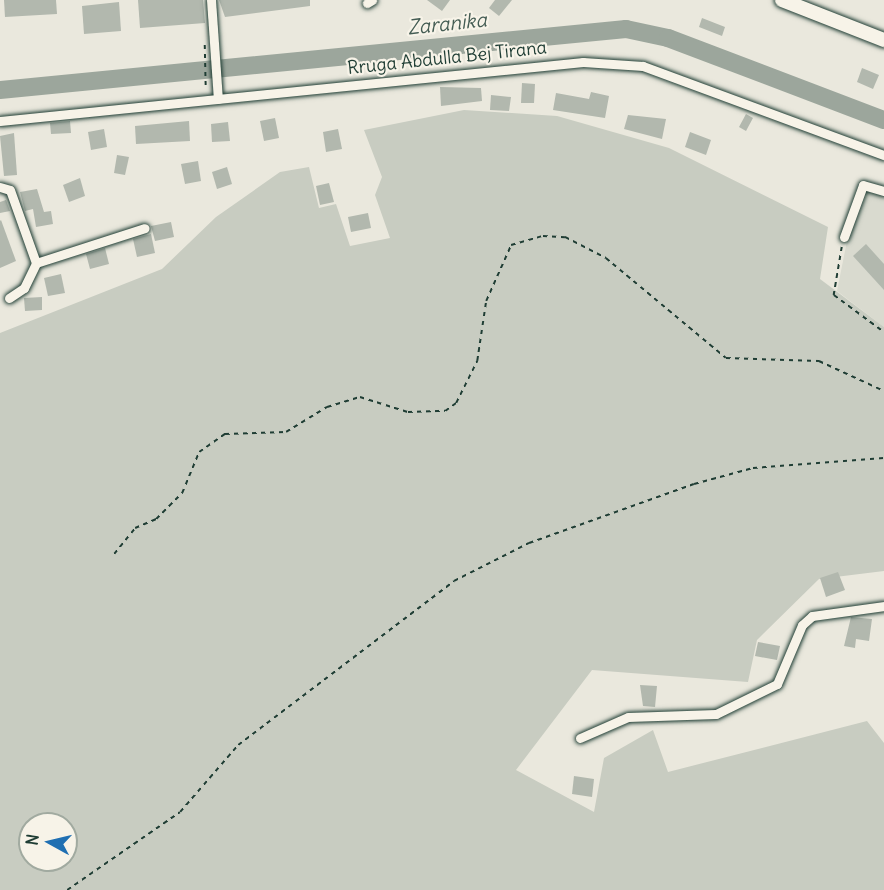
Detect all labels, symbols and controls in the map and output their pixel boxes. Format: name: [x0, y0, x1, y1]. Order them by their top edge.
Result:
water label: Zaranika: [406, 7, 488, 39]
street label: Rruga Abdulla Bej Tirana: [346, 37, 548, 79]
north arrow: [18, 812, 78, 872]
text: N: [21, 833, 43, 847]

